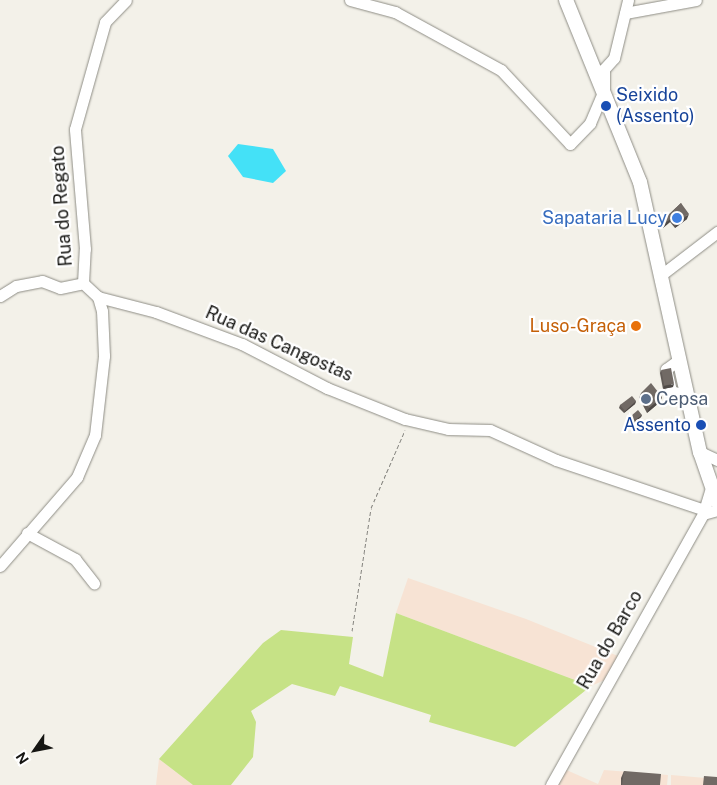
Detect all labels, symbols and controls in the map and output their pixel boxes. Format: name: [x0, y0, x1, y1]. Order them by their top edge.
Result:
place label: Seixido (Assento): [616, 85, 695, 128]
marker: Seixido (Assento): [600, 100, 612, 112]
street label: Rua do Regato: [47, 145, 77, 267]
place label: Sapataria Lucy: [542, 207, 667, 229]
marker: Sapataria Lucy: [671, 212, 683, 224]
street label: Rua das Cangostas: [202, 302, 356, 386]
place label: Luso-Graça: [529, 315, 626, 337]
marker: Luso-Graça: [630, 320, 642, 332]
place label: Cepsa: [656, 388, 708, 410]
marker: Cepsa: [640, 393, 652, 405]
place label: Assento: [623, 414, 691, 436]
marker: Assento: [695, 419, 707, 431]
street label: Rua do Barco: [573, 587, 647, 693]
north arrow: [10, 725, 60, 775]
text: N: [13, 749, 32, 767]

